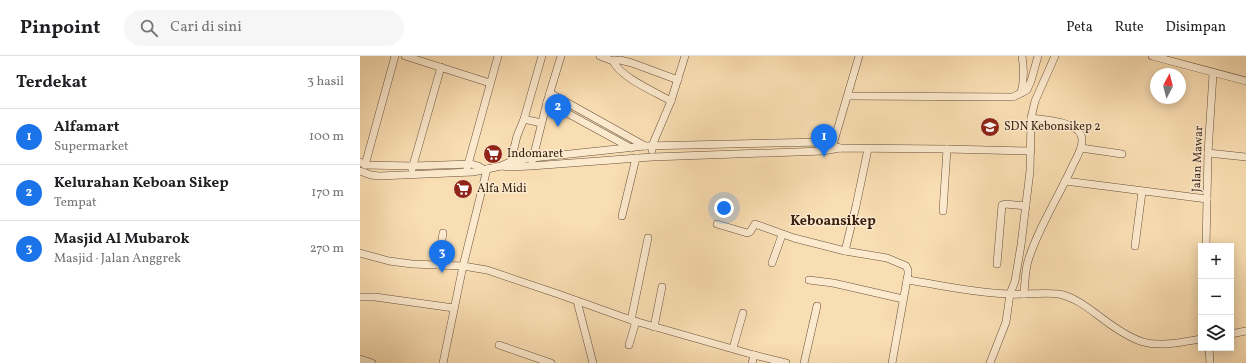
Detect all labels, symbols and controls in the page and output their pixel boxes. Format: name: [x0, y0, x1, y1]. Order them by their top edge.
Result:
search box: [124, 10, 404, 46]
text: Pinpoint: [20, 15, 100, 41]
icon: search: [138, 17, 160, 39]
text: Cari di sini: [170, 17, 242, 38]
text: Peta: [1066, 18, 1093, 37]
text: Rute: [1115, 18, 1144, 37]
text: Disimpan: [1166, 18, 1226, 37]
north arrow: [1150, 68, 1186, 104]
text: Terdekat: [16, 71, 87, 94]
text: 3 hasil: [307, 73, 344, 91]
pin: 2: [545, 94, 571, 127]
school or university icon: SDN Kebonsikep 2: [979, 116, 1001, 138]
text: Alfamart: [54, 117, 119, 138]
place label: SDN Kebonsikep 2: [1004, 119, 1101, 135]
pin: 1: [811, 124, 837, 157]
street label: Jalan Mawar: [1189, 126, 1207, 192]
text: 1: [26, 128, 32, 146]
text: 100 m: [309, 128, 344, 146]
text: Supermarket: [54, 138, 129, 156]
supermarket icon: Indomaret: [482, 143, 504, 165]
place label: Indomaret: [507, 146, 563, 162]
text: Kelurahan Keboan Sikep: [54, 173, 229, 194]
supermarket icon: Alfa Midi: [452, 178, 474, 200]
place label: Alfa Midi: [477, 181, 527, 197]
text: 2: [26, 184, 32, 202]
text: 170 m: [311, 184, 344, 202]
text: Tempat: [54, 194, 97, 212]
your location: [714, 198, 734, 218]
district label: Keboansikep: [790, 212, 876, 231]
text: Masjid Al Mubarok: [54, 229, 189, 250]
text: 3: [26, 240, 32, 258]
text: 270 m: [310, 240, 344, 258]
pin: 3: [429, 240, 455, 273]
map controls: [1198, 243, 1234, 351]
button: +: [1198, 243, 1234, 279]
text: Masjid · Jalan Anggrek: [54, 250, 181, 268]
button: −: [1198, 279, 1234, 315]
button: layers: [1198, 315, 1234, 351]

